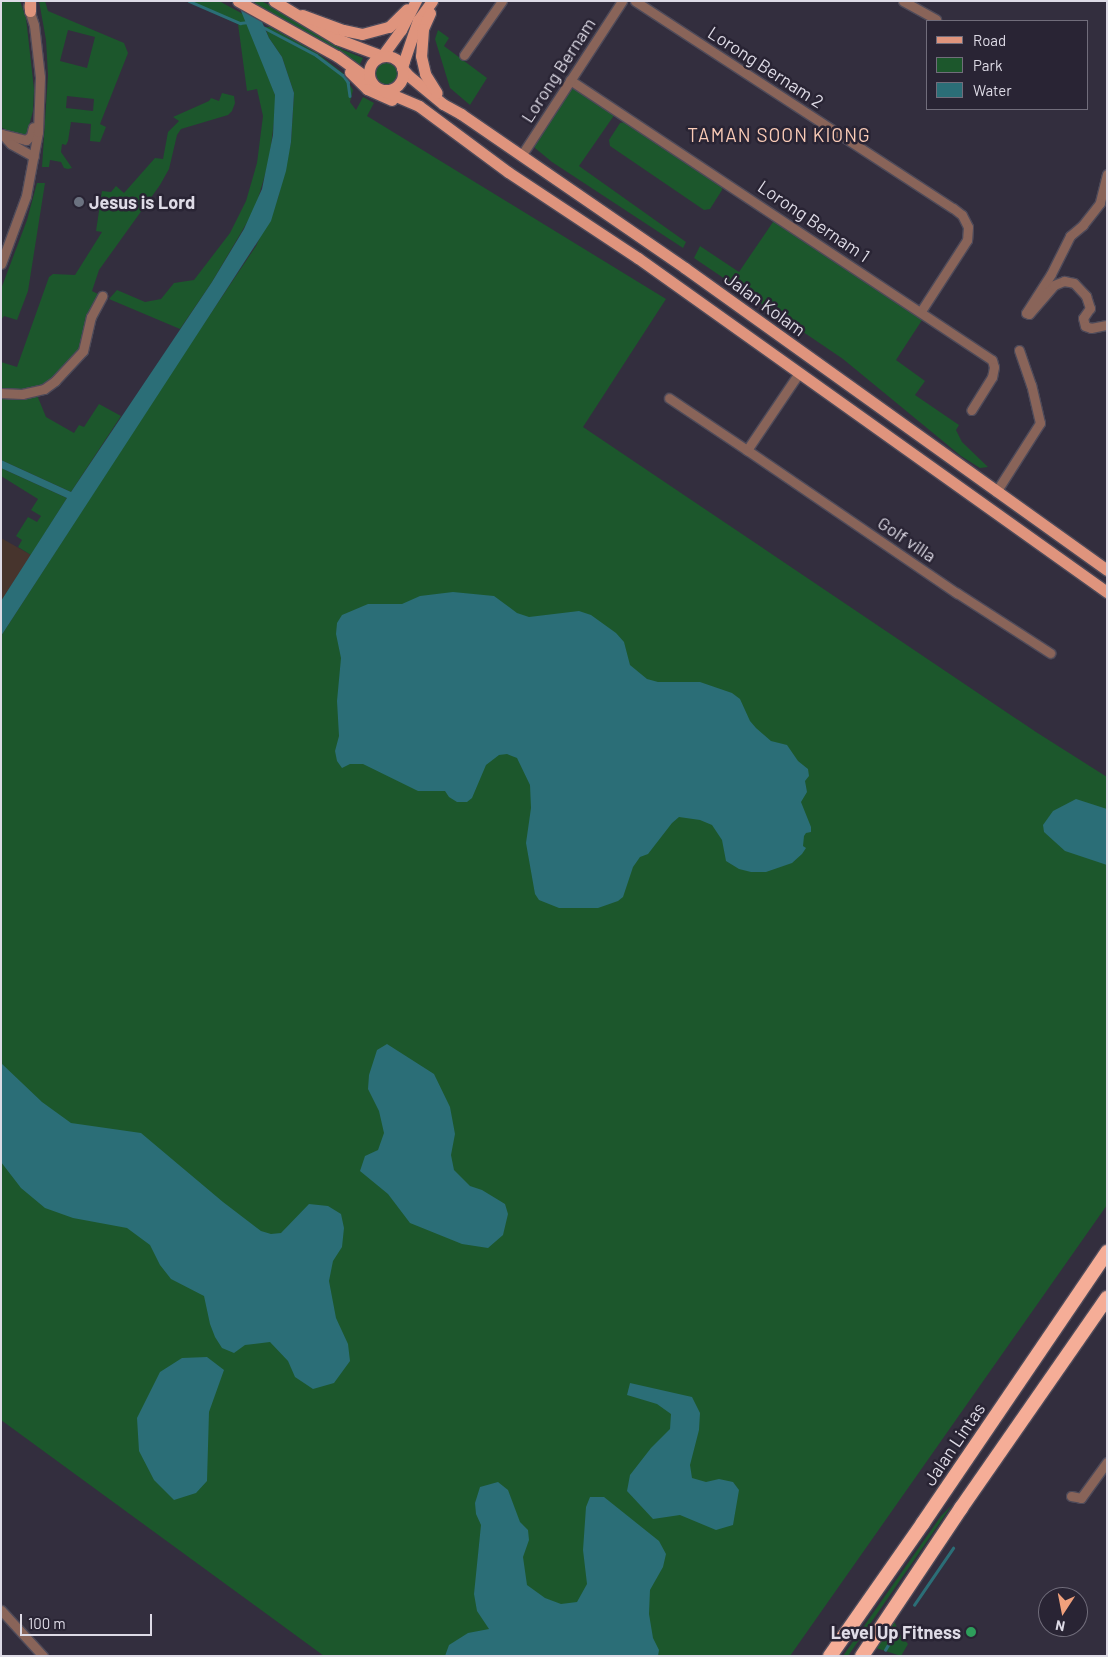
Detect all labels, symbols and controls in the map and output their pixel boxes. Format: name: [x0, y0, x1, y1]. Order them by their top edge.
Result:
street label: Lorong Bernam: [516, 14, 600, 126]
legend: [926, 20, 1088, 110]
street label: Lorong Bernam 2: [704, 22, 828, 112]
text: Road: [973, 31, 1006, 49]
text: Park: [973, 56, 1002, 74]
text: Water: [973, 81, 1012, 99]
district label: TAMAN SOON KIONG: [685, 124, 873, 146]
street label: Lorong Bernam 1: [754, 176, 874, 266]
place label: Jesus is Lord: [89, 191, 195, 213]
marker: Jesus is Lord: [73, 196, 85, 208]
street label: Jalan Kolam: [720, 267, 810, 341]
street label: Golf villa: [874, 512, 940, 566]
street label: Jalan Lintas: [918, 1399, 990, 1489]
north arrow: [1038, 1587, 1088, 1637]
scale bar: [22, 1604, 155, 1636]
text: 100 m: [28, 1614, 66, 1632]
text: N: [1054, 1617, 1066, 1635]
place label: Level Up Fitness: [831, 1621, 961, 1643]
marker: Level Up Fitness: [965, 1626, 977, 1638]

